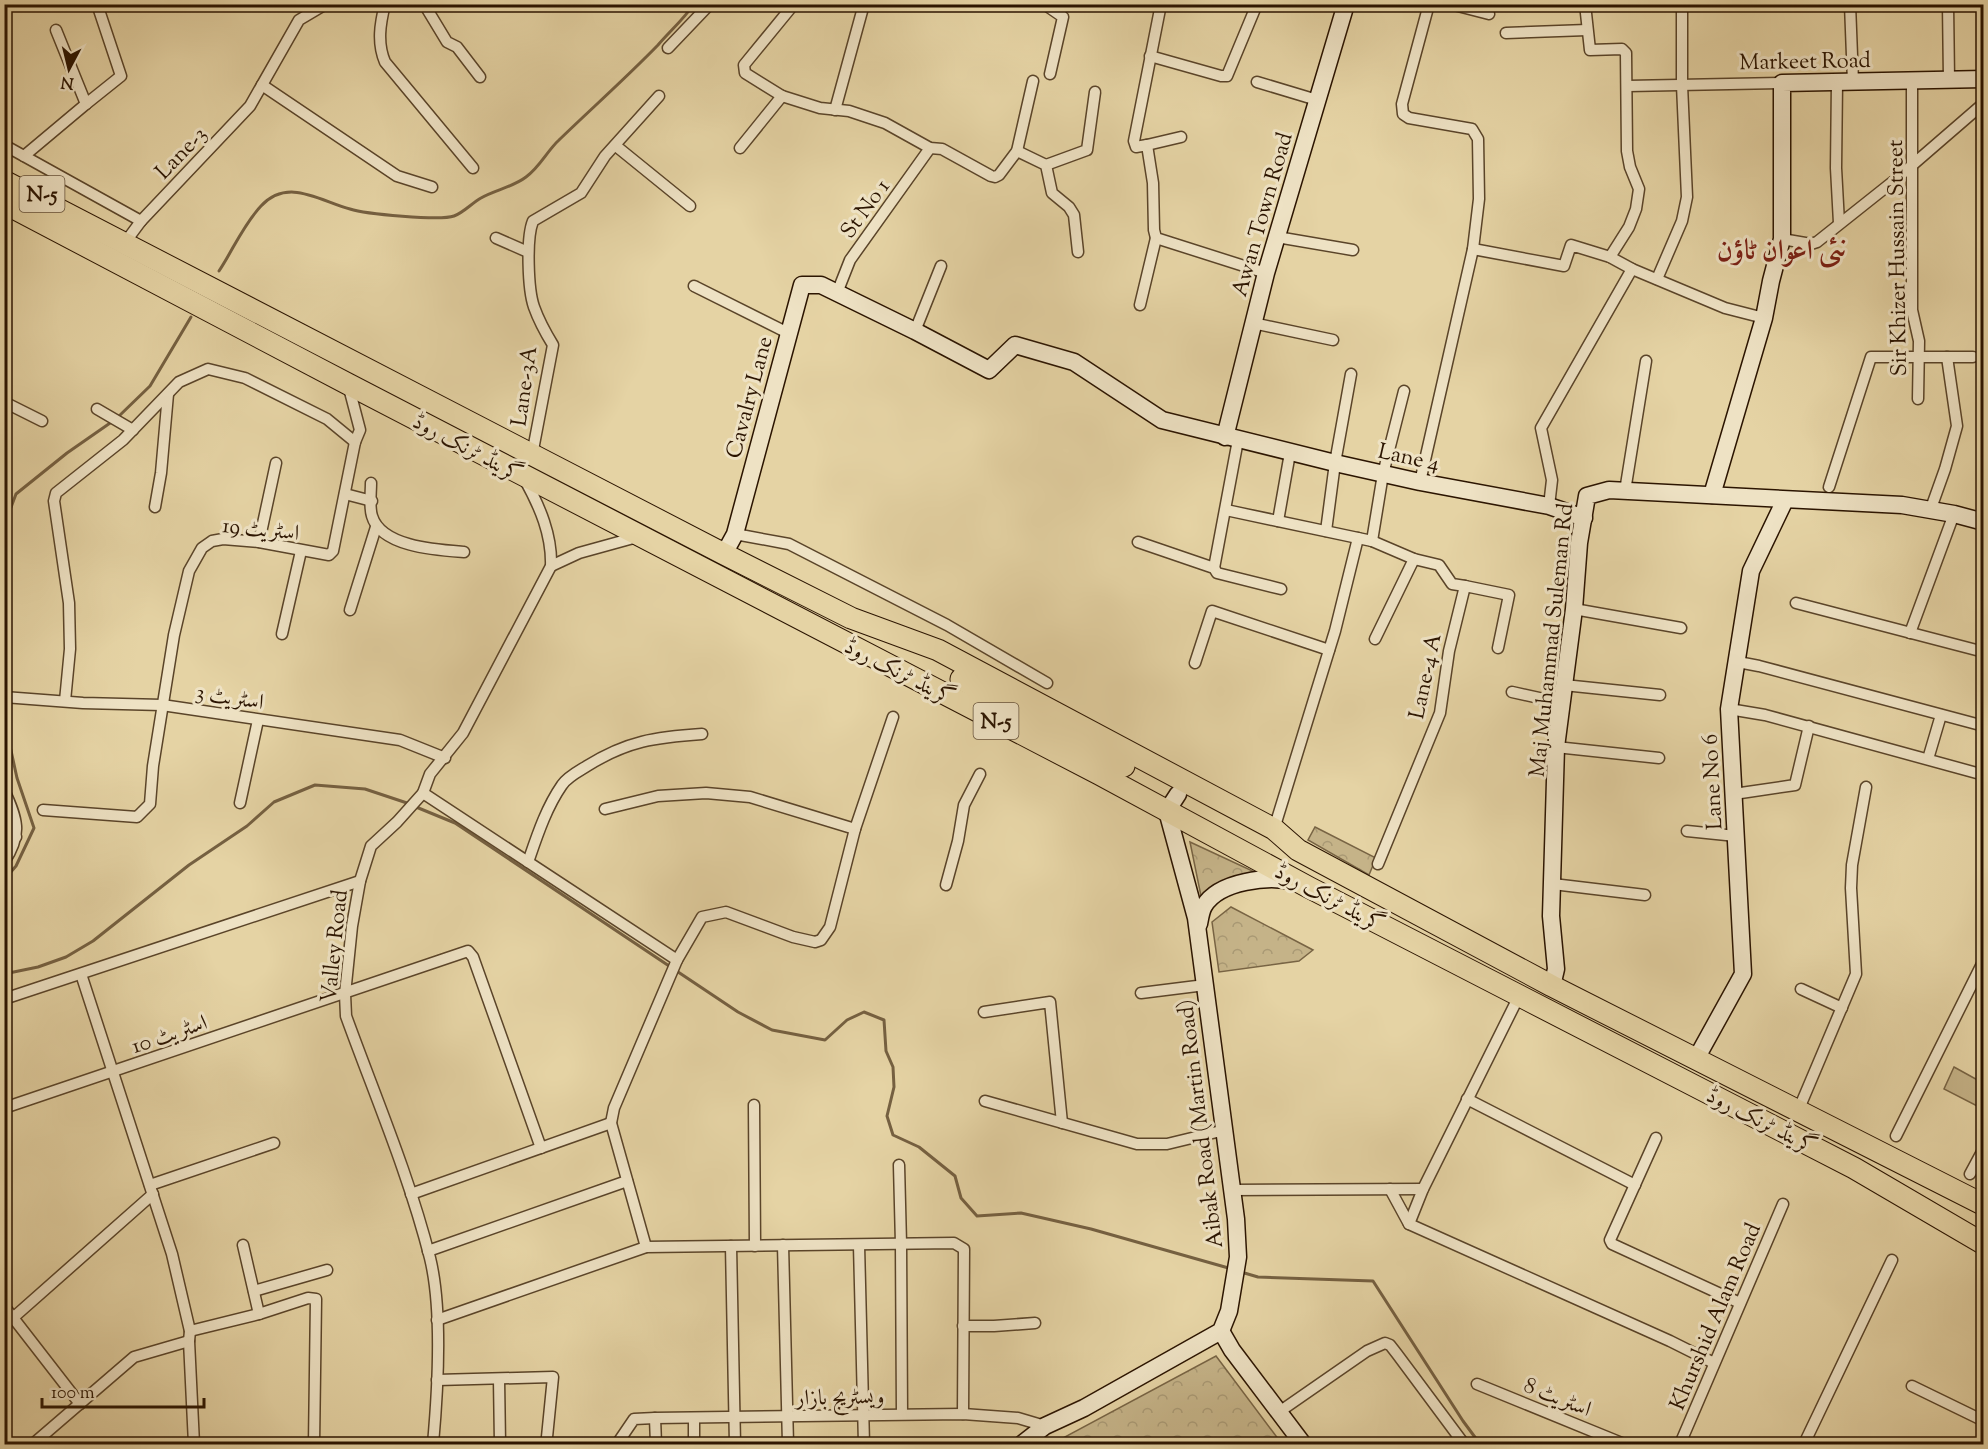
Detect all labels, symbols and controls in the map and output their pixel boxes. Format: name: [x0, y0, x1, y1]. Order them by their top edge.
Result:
north arrow: [39, 39, 99, 99]
street label: Markeet Road: [1739, 46, 1871, 80]
text: N: [60, 69, 75, 94]
street label: Lane-3: [149, 120, 215, 188]
street label: Awan Town Road: [1225, 129, 1303, 301]
street label: Sir Khizer Hussain Street: [1881, 139, 1917, 377]
street label: St No 1: [834, 173, 899, 246]
road number: N-5: [20, 176, 64, 212]
district label: نئی اعوان ٹاؤن: [1717, 232, 1847, 272]
street label: Cavalry Lane: [719, 333, 783, 462]
street label: Lane-3A: [505, 344, 547, 429]
street label: گرینڈ ٹرنک روڈ: [406, 406, 528, 492]
street label: Lane 4: [1375, 437, 1442, 481]
street label: Maj Muhammad Suleman Rd: [1523, 502, 1583, 779]
street label: اسٹریٹ 19: [221, 511, 301, 551]
street label: گرینڈ ٹرنک روڈ: [838, 631, 960, 715]
street label: Lane-4 A: [1402, 631, 1452, 722]
street label: اسٹریٹ 3: [193, 678, 266, 720]
road number: N-5: [974, 703, 1018, 739]
street label: Lane No 6: [1696, 733, 1732, 831]
street label: گرینڈ ٹرنک روڈ: [1268, 856, 1390, 942]
street label: Valley Road: [314, 888, 358, 1005]
street label: Aibak Road (Martin Road): [1171, 997, 1233, 1250]
street label: اسٹریٹ 10: [128, 1008, 212, 1064]
street label: گرینڈ ٹرنک روڈ: [1700, 1080, 1822, 1164]
street label: Khurshid Alam Road: [1663, 1218, 1771, 1416]
scale bar: [42, 1371, 204, 1409]
street label: اسٹریٹ 8: [1518, 1371, 1595, 1427]
text: 100 m: [51, 1381, 95, 1407]
street label: ویسٹریج بازار: [793, 1382, 885, 1417]

